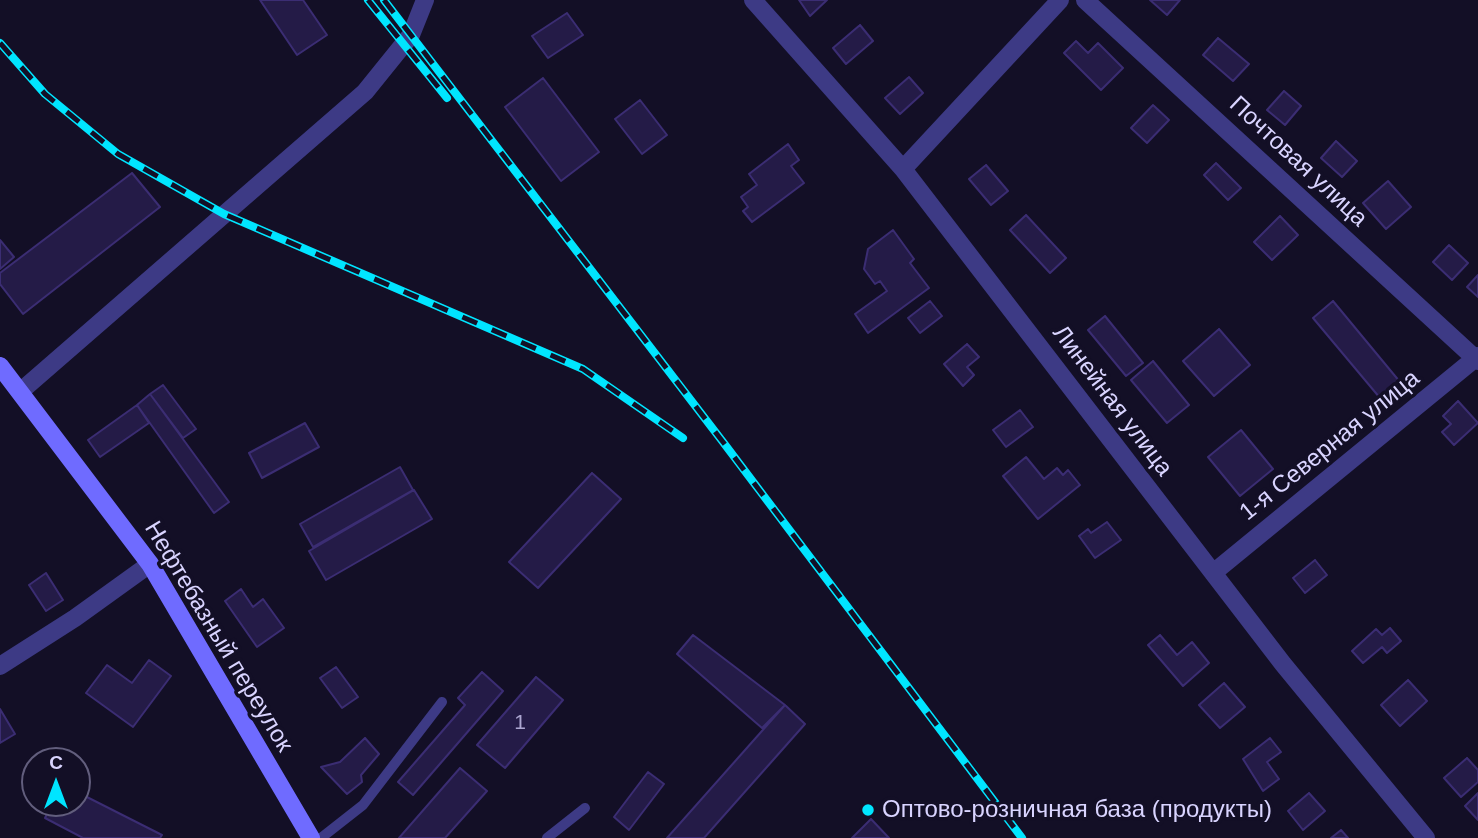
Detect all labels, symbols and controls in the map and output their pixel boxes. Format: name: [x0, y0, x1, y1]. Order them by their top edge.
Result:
street label: Почтовая улица: [1223, 91, 1373, 233]
street label: Линейная улица: [1046, 320, 1178, 482]
street label: 1-я Северная улица: [1234, 365, 1426, 527]
street label: Нефтебазный переулок: [138, 516, 298, 758]
house number: 1: [514, 710, 526, 736]
north arrow: [21, 747, 91, 817]
text: С: [49, 752, 63, 773]
place label: Оптово-розничная база (продукты): [882, 796, 1272, 824]
marker: Оптово-розничная база (продукты): [860, 802, 876, 818]

